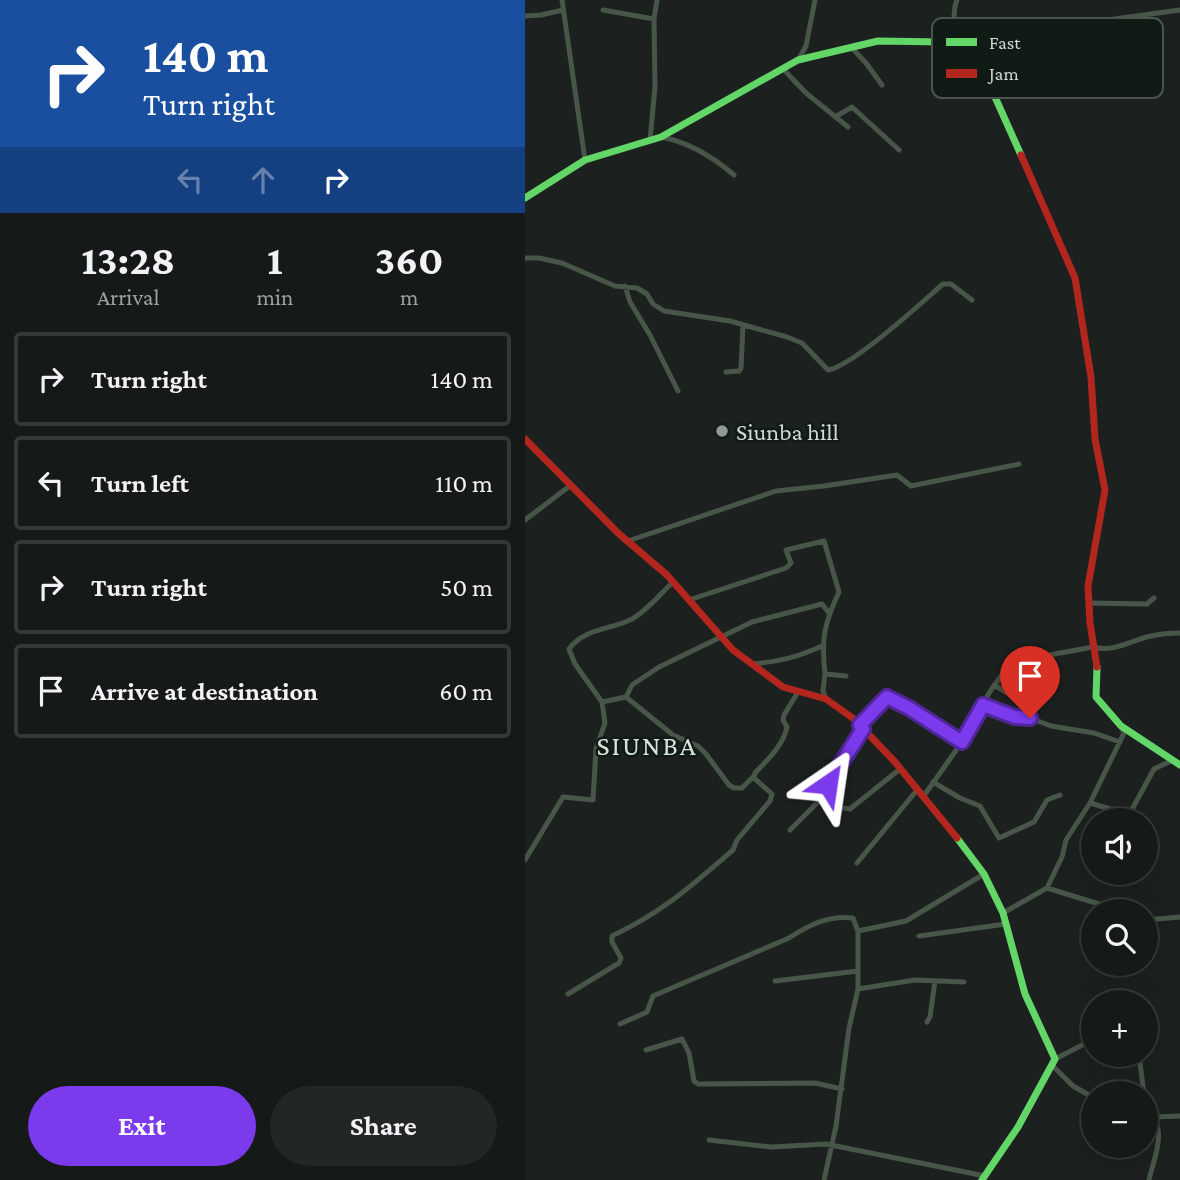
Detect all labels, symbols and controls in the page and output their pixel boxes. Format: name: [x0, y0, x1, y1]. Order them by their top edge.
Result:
legend: [932, 18, 1163, 98]
icon: right: [28, 28, 119, 119]
text: 140 m: [143, 28, 268, 83]
text: Fast: [989, 32, 1021, 53]
text: Jam: [987, 63, 1019, 84]
text: Turn right: [143, 86, 275, 122]
icon: left: [171, 161, 209, 199]
icon: ahead: [244, 161, 282, 199]
icon: right: [317, 161, 355, 199]
text: 13:28: [81, 236, 175, 283]
text: 1: [267, 236, 283, 283]
text: 360: [375, 236, 444, 283]
text: Arrival: [97, 284, 160, 310]
text: min: [256, 284, 293, 310]
text: m: [400, 284, 418, 310]
icon: right: [32, 360, 70, 398]
text: Turn right: [91, 365, 207, 394]
text: 140 m: [431, 365, 493, 394]
place label: Siunba hill: [736, 418, 839, 445]
marker: Siunba hill: [714, 423, 730, 439]
icon: left: [32, 464, 70, 502]
text: Turn left: [91, 469, 189, 498]
text: 110 m: [435, 469, 493, 498]
icon: right: [32, 568, 70, 606]
text: Turn right: [91, 573, 207, 602]
text: 50 m: [440, 573, 493, 602]
pin: [1000, 646, 1060, 718]
icon: arrive: [1011, 657, 1049, 695]
icon: arrive: [32, 672, 70, 710]
text: Arrive at destination: [91, 677, 318, 706]
text: 60 m: [439, 677, 493, 706]
district label: SIUNBA: [596, 730, 698, 761]
position arrow: [791, 747, 865, 821]
map controls: [1081, 808, 1158, 1158]
button: sound: [1081, 808, 1158, 885]
button: search: [1081, 899, 1158, 976]
button: +: [1081, 990, 1158, 1067]
button: −: [1081, 1081, 1158, 1158]
button: Exit: [28, 1086, 256, 1166]
button: Share: [270, 1086, 497, 1166]

